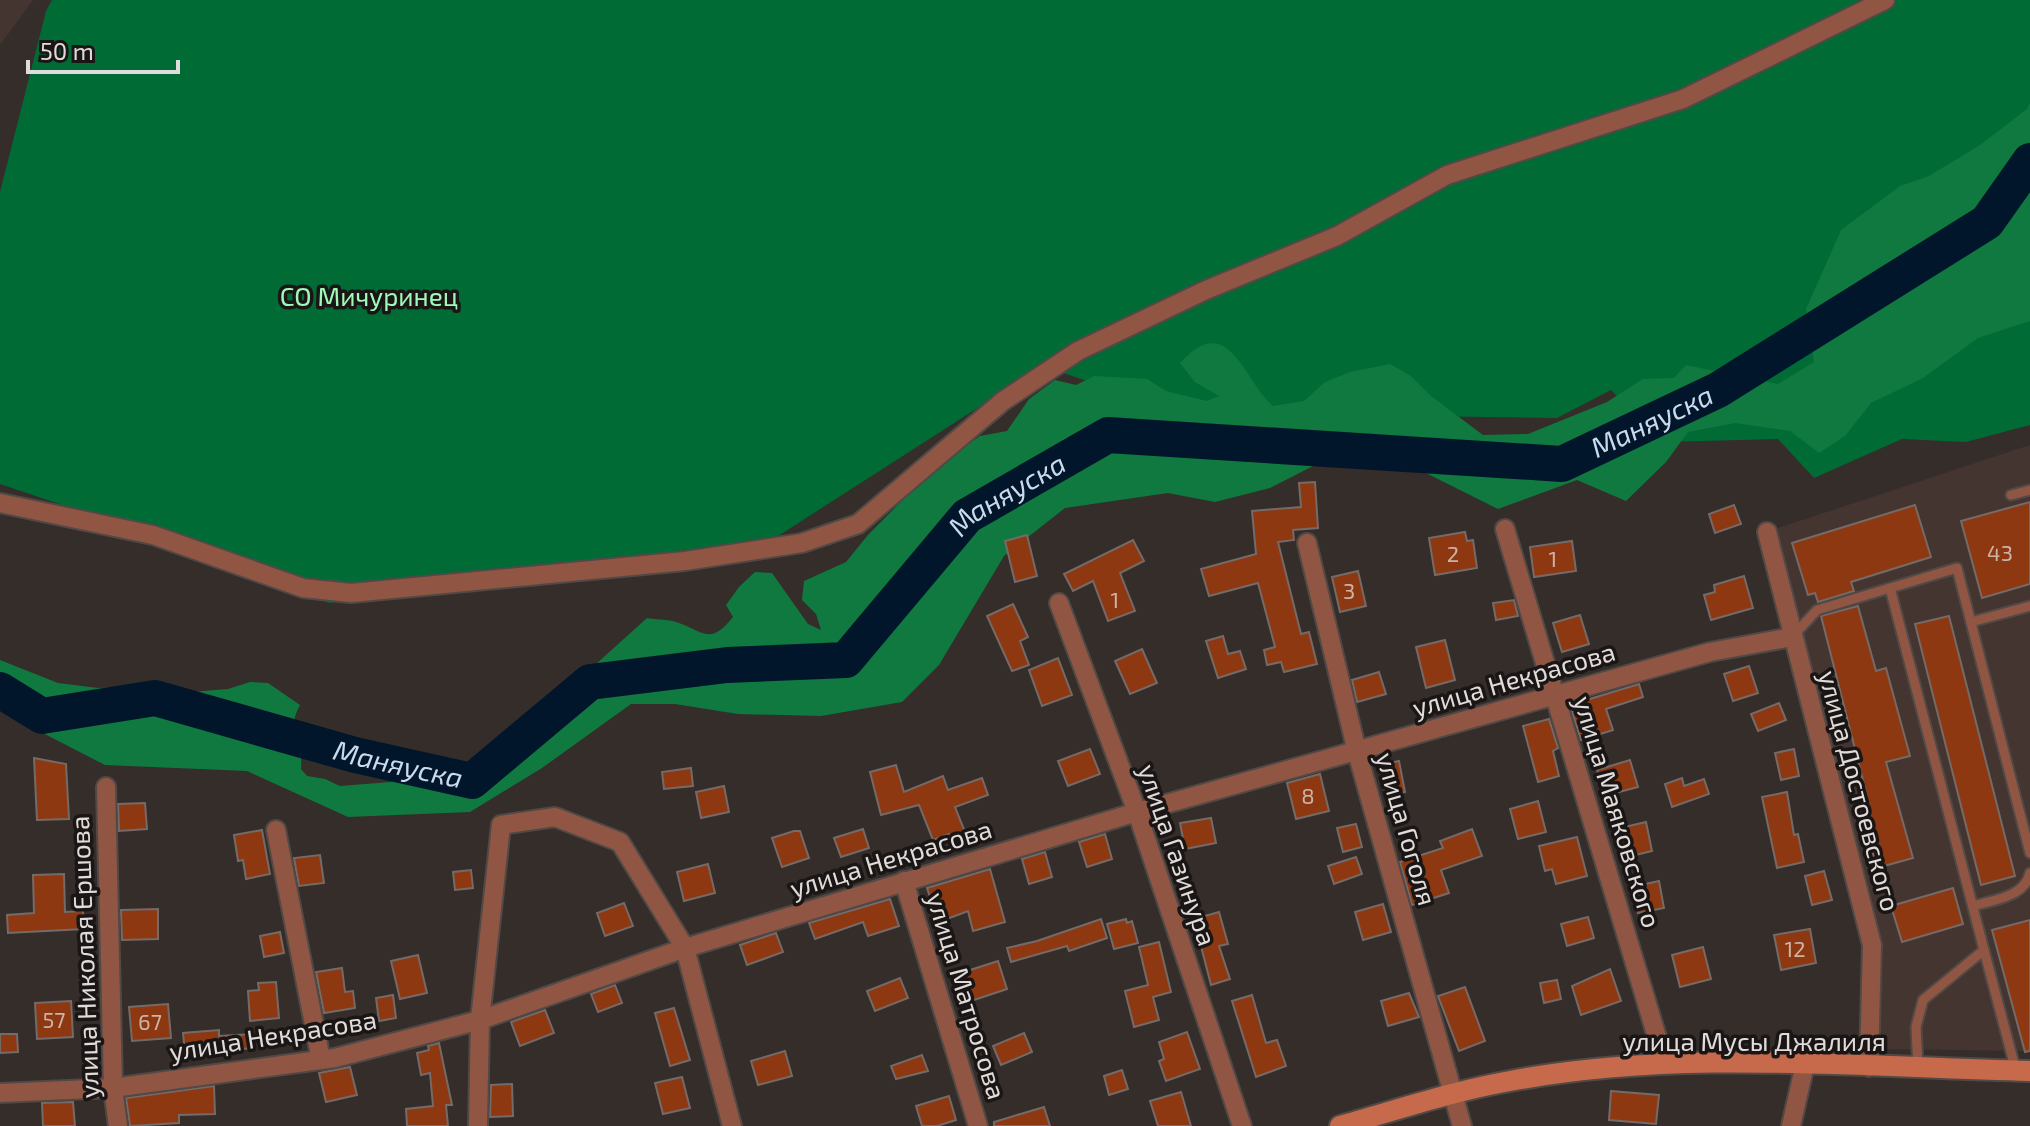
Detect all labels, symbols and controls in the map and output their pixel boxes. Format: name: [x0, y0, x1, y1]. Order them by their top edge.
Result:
scale bar: [28, 24, 178, 74]
text: 50 m: [40, 36, 94, 65]
park label: СО Мичуринец: [280, 280, 458, 312]
water label: Маняуска: [1585, 377, 1718, 464]
water label: Маняуска: [940, 445, 1071, 542]
house number: 43: [1987, 539, 2013, 565]
house number: 2: [1447, 540, 1459, 566]
house number: 1: [1549, 545, 1557, 571]
house number: 3: [1343, 577, 1355, 603]
house number: 1: [1111, 586, 1119, 612]
street label: улица Некрасова: [1409, 635, 1619, 723]
street label: улица Достоевского: [1812, 667, 1908, 915]
street label: улица Маяковского: [1567, 692, 1668, 932]
water label: Маняуска: [330, 732, 466, 794]
street label: улица Гоголя: [1370, 748, 1444, 909]
street label: улица Газинура: [1132, 760, 1224, 950]
house number: 8: [1301, 782, 1315, 808]
street label: улица Некрасова: [786, 812, 996, 904]
street label: улица Николая Ершова: [63, 815, 105, 1099]
street label: улица Матросова: [920, 888, 1014, 1103]
house number: 12: [1784, 935, 1806, 961]
street label: улица Некрасова: [167, 1003, 379, 1067]
house number: 57: [42, 1006, 66, 1032]
house number: 67: [138, 1008, 162, 1034]
street label: улица Мусы Джалиля: [1622, 1025, 1886, 1057]

